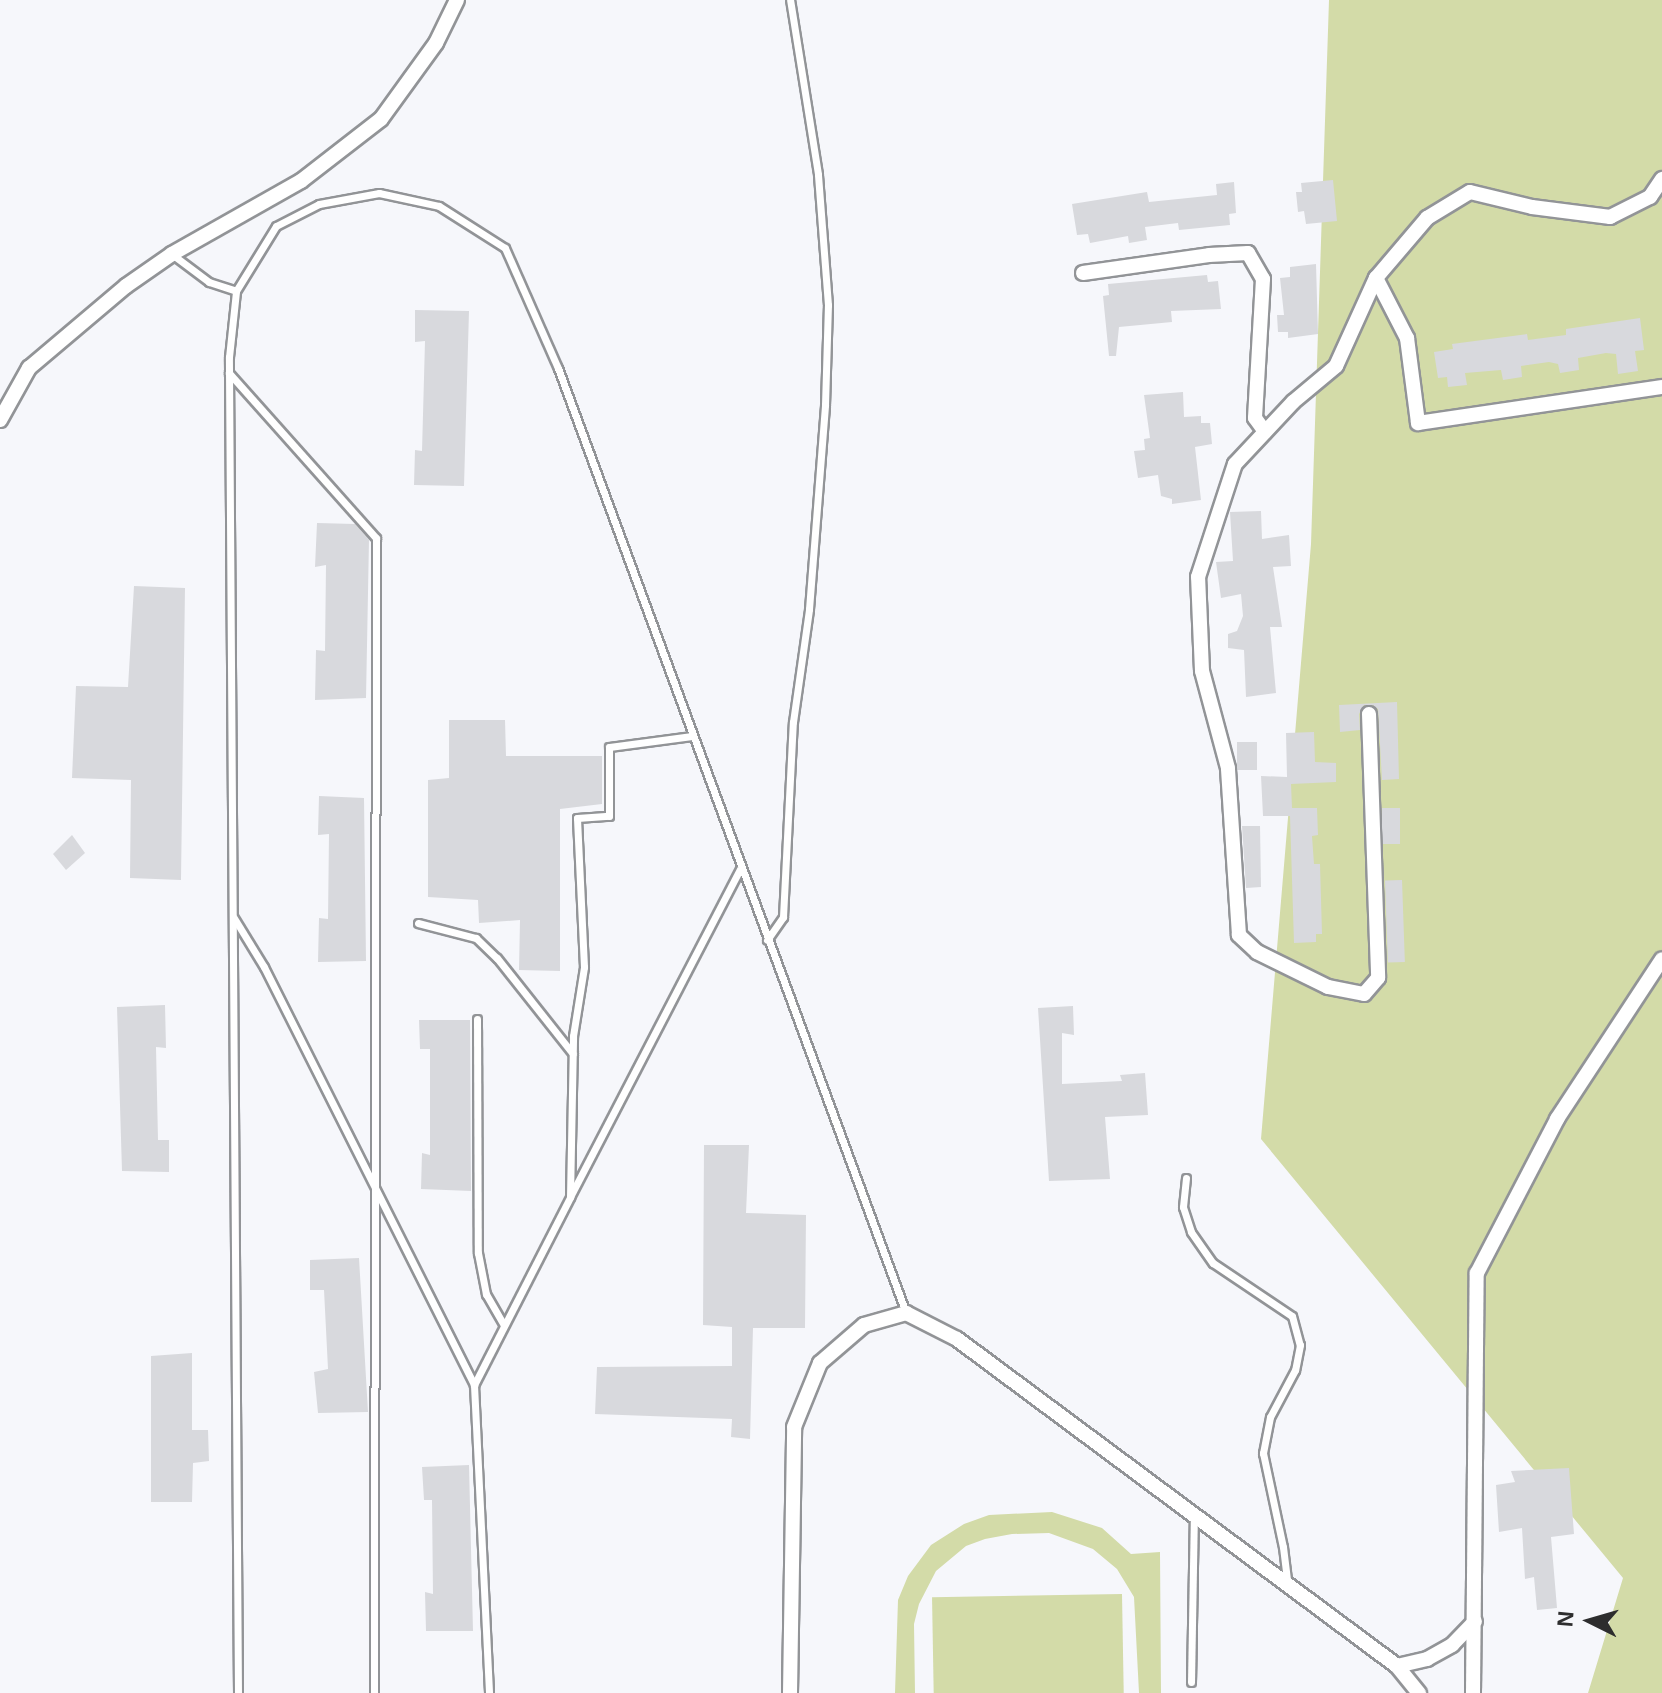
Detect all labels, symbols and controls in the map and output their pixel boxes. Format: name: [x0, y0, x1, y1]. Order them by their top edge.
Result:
north arrow: [1550, 1581, 1630, 1661]
text: N: [1552, 1610, 1579, 1628]

